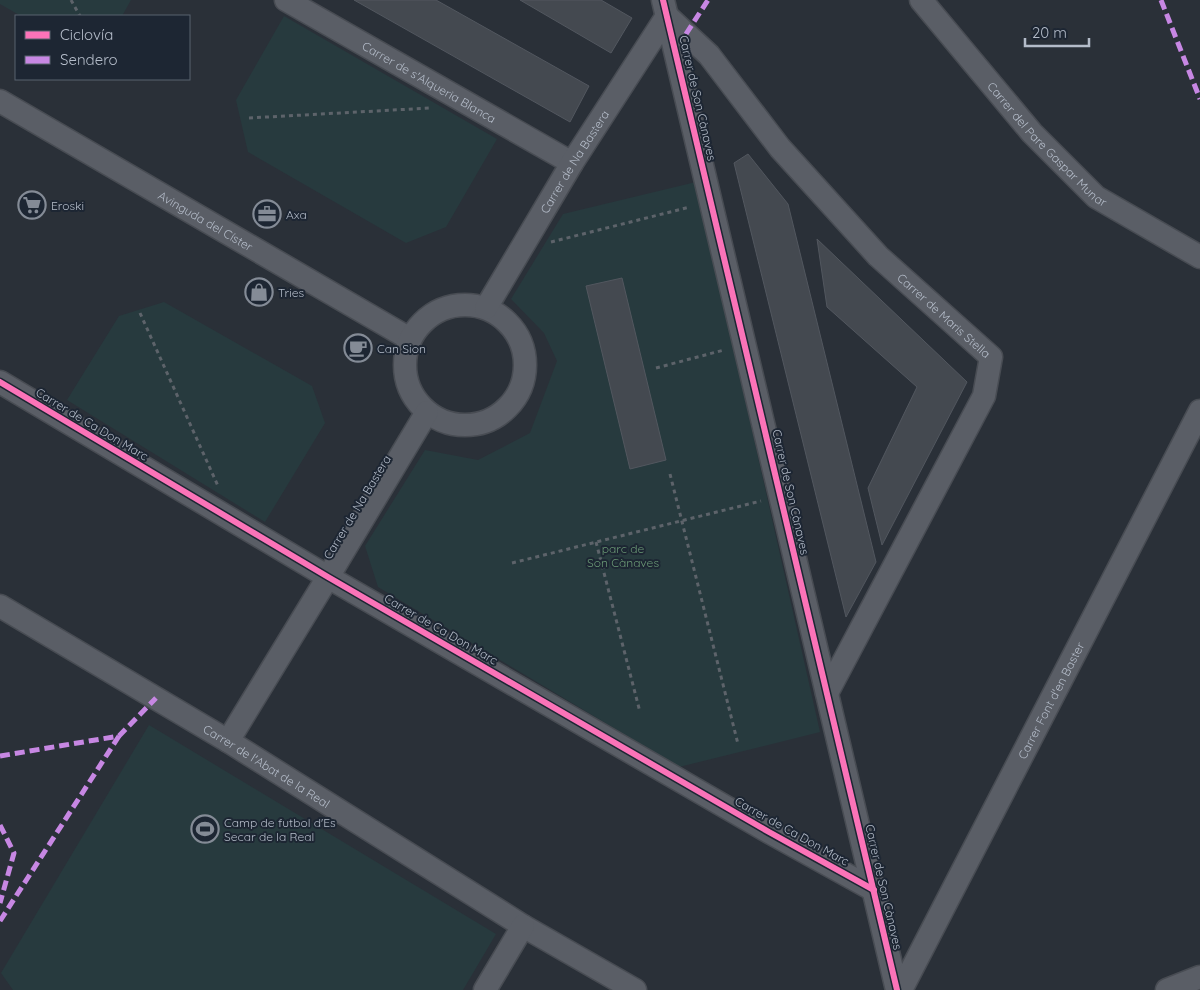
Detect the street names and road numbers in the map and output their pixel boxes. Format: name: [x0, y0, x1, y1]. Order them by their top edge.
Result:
street label: Carrer de Son Cànaves: [676, 34, 720, 162]
street label: Carrer de s'Alqueria Blanca: [360, 38, 499, 126]
street label: Carrer del Pare Gaspar Munar: [985, 78, 1110, 210]
street label: Carrer de Na Bastera: [536, 107, 612, 216]
street label: Avinguda del Císter: [156, 187, 256, 254]
street label: Carrer de Maris Stella: [895, 270, 994, 361]
street label: Carrer de Ca Don Marc: [33, 384, 151, 464]
street label: Carrer de Son Cànaves: [769, 428, 813, 556]
street label: Carrer de Na Bastera: [320, 452, 394, 562]
street label: Carrer de Ca Don Marc: [382, 590, 500, 668]
street label: Carrer Font d'en Baster: [1014, 639, 1087, 761]
street label: Carrer de l'Abat de la Real: [201, 721, 333, 811]
street label: Carrer de Ca Don Marc: [732, 793, 852, 869]
street label: Carrer de Son Cànaves: [862, 823, 906, 951]

